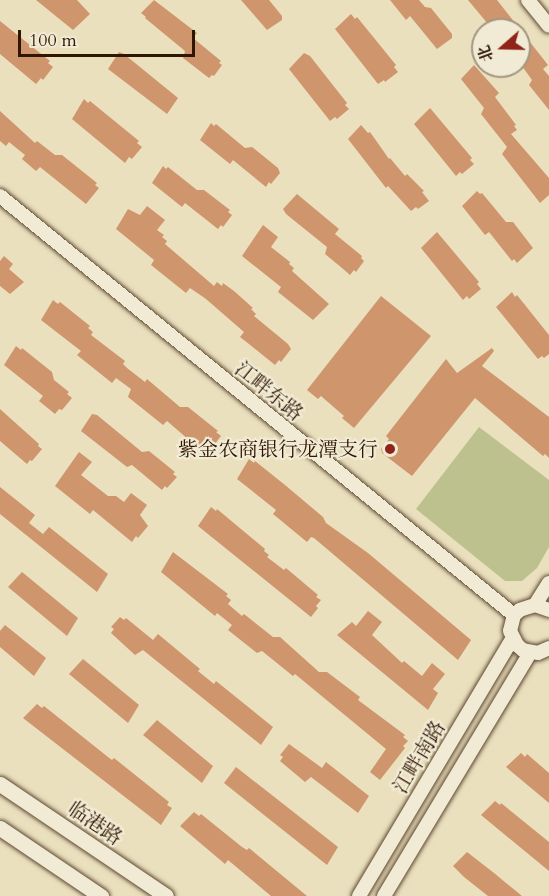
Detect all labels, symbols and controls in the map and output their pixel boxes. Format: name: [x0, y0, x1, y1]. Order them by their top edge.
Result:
scale bar: [21, 18, 198, 56]
north arrow: [471, 18, 531, 78]
text: 100 m: [29, 28, 77, 53]
text: 北: [473, 42, 499, 65]
street label: 江畔东路: [230, 357, 308, 425]
place label: 紫金农商银行龙潭支行: [178, 437, 378, 461]
marker: 紫金农商银行龙潭支行: [383, 442, 397, 456]
street label: 江畔南路: [388, 717, 450, 797]
street label: 临港路: [63, 796, 127, 850]

